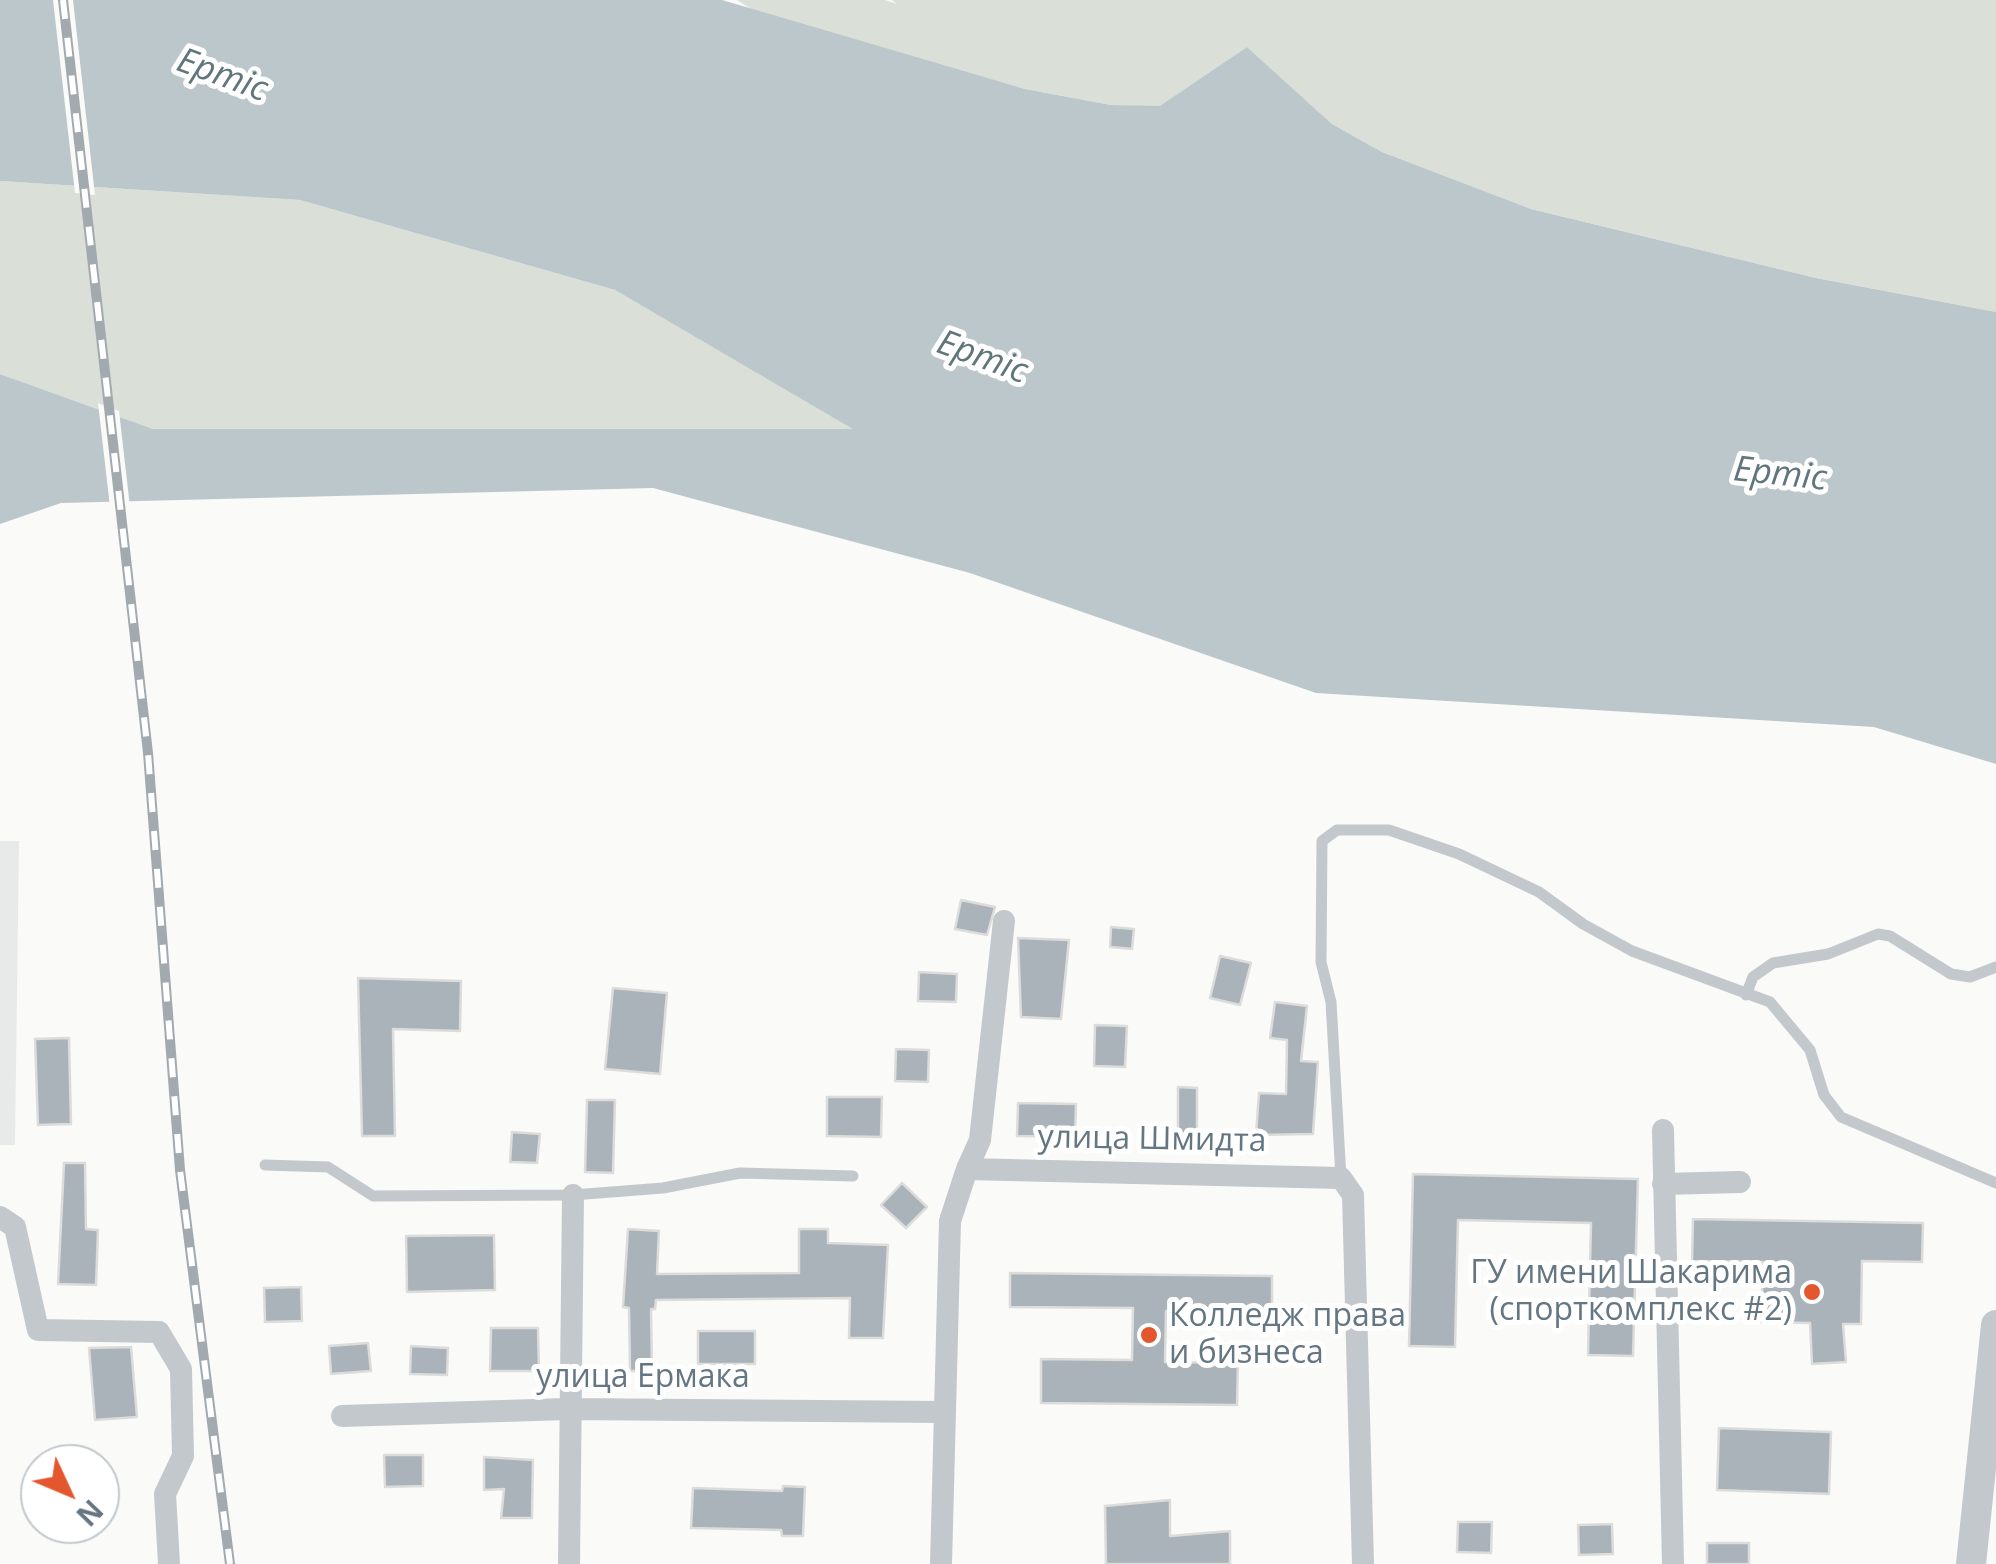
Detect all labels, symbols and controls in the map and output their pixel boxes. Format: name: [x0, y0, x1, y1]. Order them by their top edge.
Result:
water label: Ертіс: [171, 40, 273, 112]
water label: Ертіс: [931, 322, 1033, 394]
water label: Ертіс: [1731, 449, 1829, 501]
street label: улица Шмидта: [1037, 1119, 1267, 1161]
place label: ГУ имени Шакарима (спорткомплекс #2): [1470, 1255, 1792, 1330]
marker: ГУ имени Шакарима (спорткомплекс #2): [1801, 1281, 1823, 1303]
place label: Колледж права и бизнеса: [1169, 1298, 1406, 1373]
marker: Колледж права и бизнеса: [1138, 1324, 1160, 1346]
street label: улица Ермака: [536, 1359, 750, 1397]
north arrow: [20, 1444, 120, 1544]
text: N: [69, 1492, 112, 1535]

